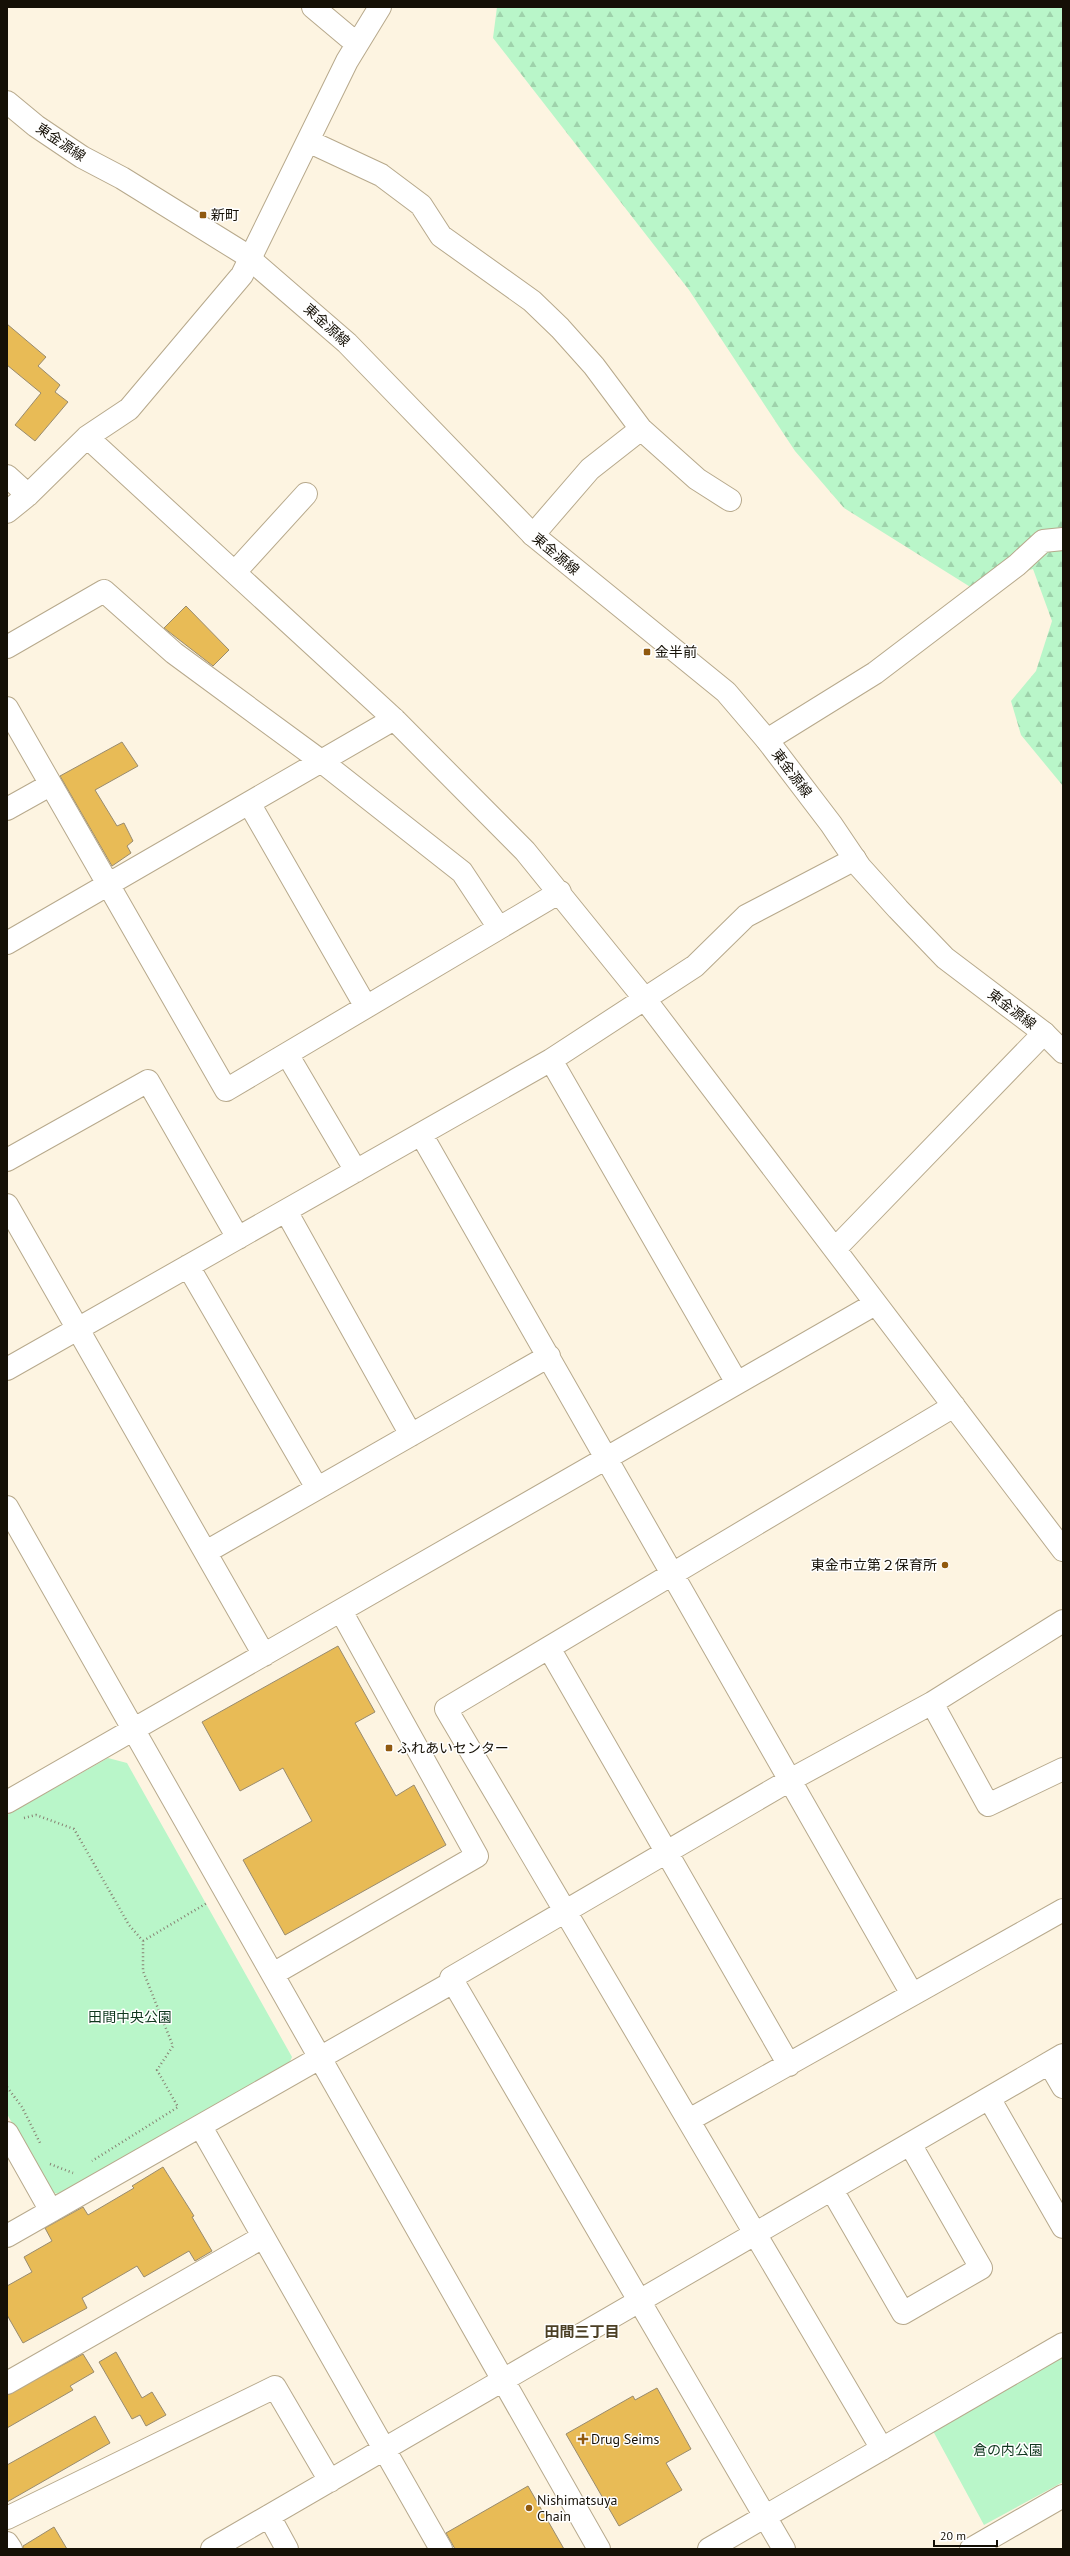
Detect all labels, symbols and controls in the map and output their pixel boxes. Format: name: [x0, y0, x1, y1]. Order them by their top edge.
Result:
street label: 東金源線: [33, 119, 89, 165]
place label: 新町: [211, 206, 239, 224]
marker: 新町: [198, 210, 208, 220]
street label: 東金源線: [300, 300, 354, 350]
street label: 東金源線: [529, 529, 583, 579]
place label: 金半前: [655, 643, 697, 661]
marker: 金半前: [642, 647, 652, 657]
street label: 東金源線: [768, 745, 816, 801]
street label: 東金源線: [984, 985, 1040, 1033]
place label: 東金市立第２保育所: [811, 1556, 937, 1574]
marker: 東金市立第２保育所: [940, 1560, 950, 1570]
place label: ふれあいセンター: [397, 1739, 509, 1757]
marker: ふれあいセンター: [384, 1743, 394, 1753]
park label: 田間中央公園: [88, 2008, 172, 2026]
district label: 田間三丁目: [544, 2322, 620, 2341]
place label: Drug Seims: [591, 2430, 659, 2448]
marker: Drug Seims: [578, 2434, 588, 2444]
park label: 倉の内公園: [973, 2441, 1043, 2459]
place label: Nishimatsuya Chain: [537, 2491, 617, 2525]
marker: Nishimatsuya Chain: [524, 2503, 534, 2513]
scale bar: [934, 2522, 997, 2548]
text: 20 m: [940, 2528, 966, 2543]

